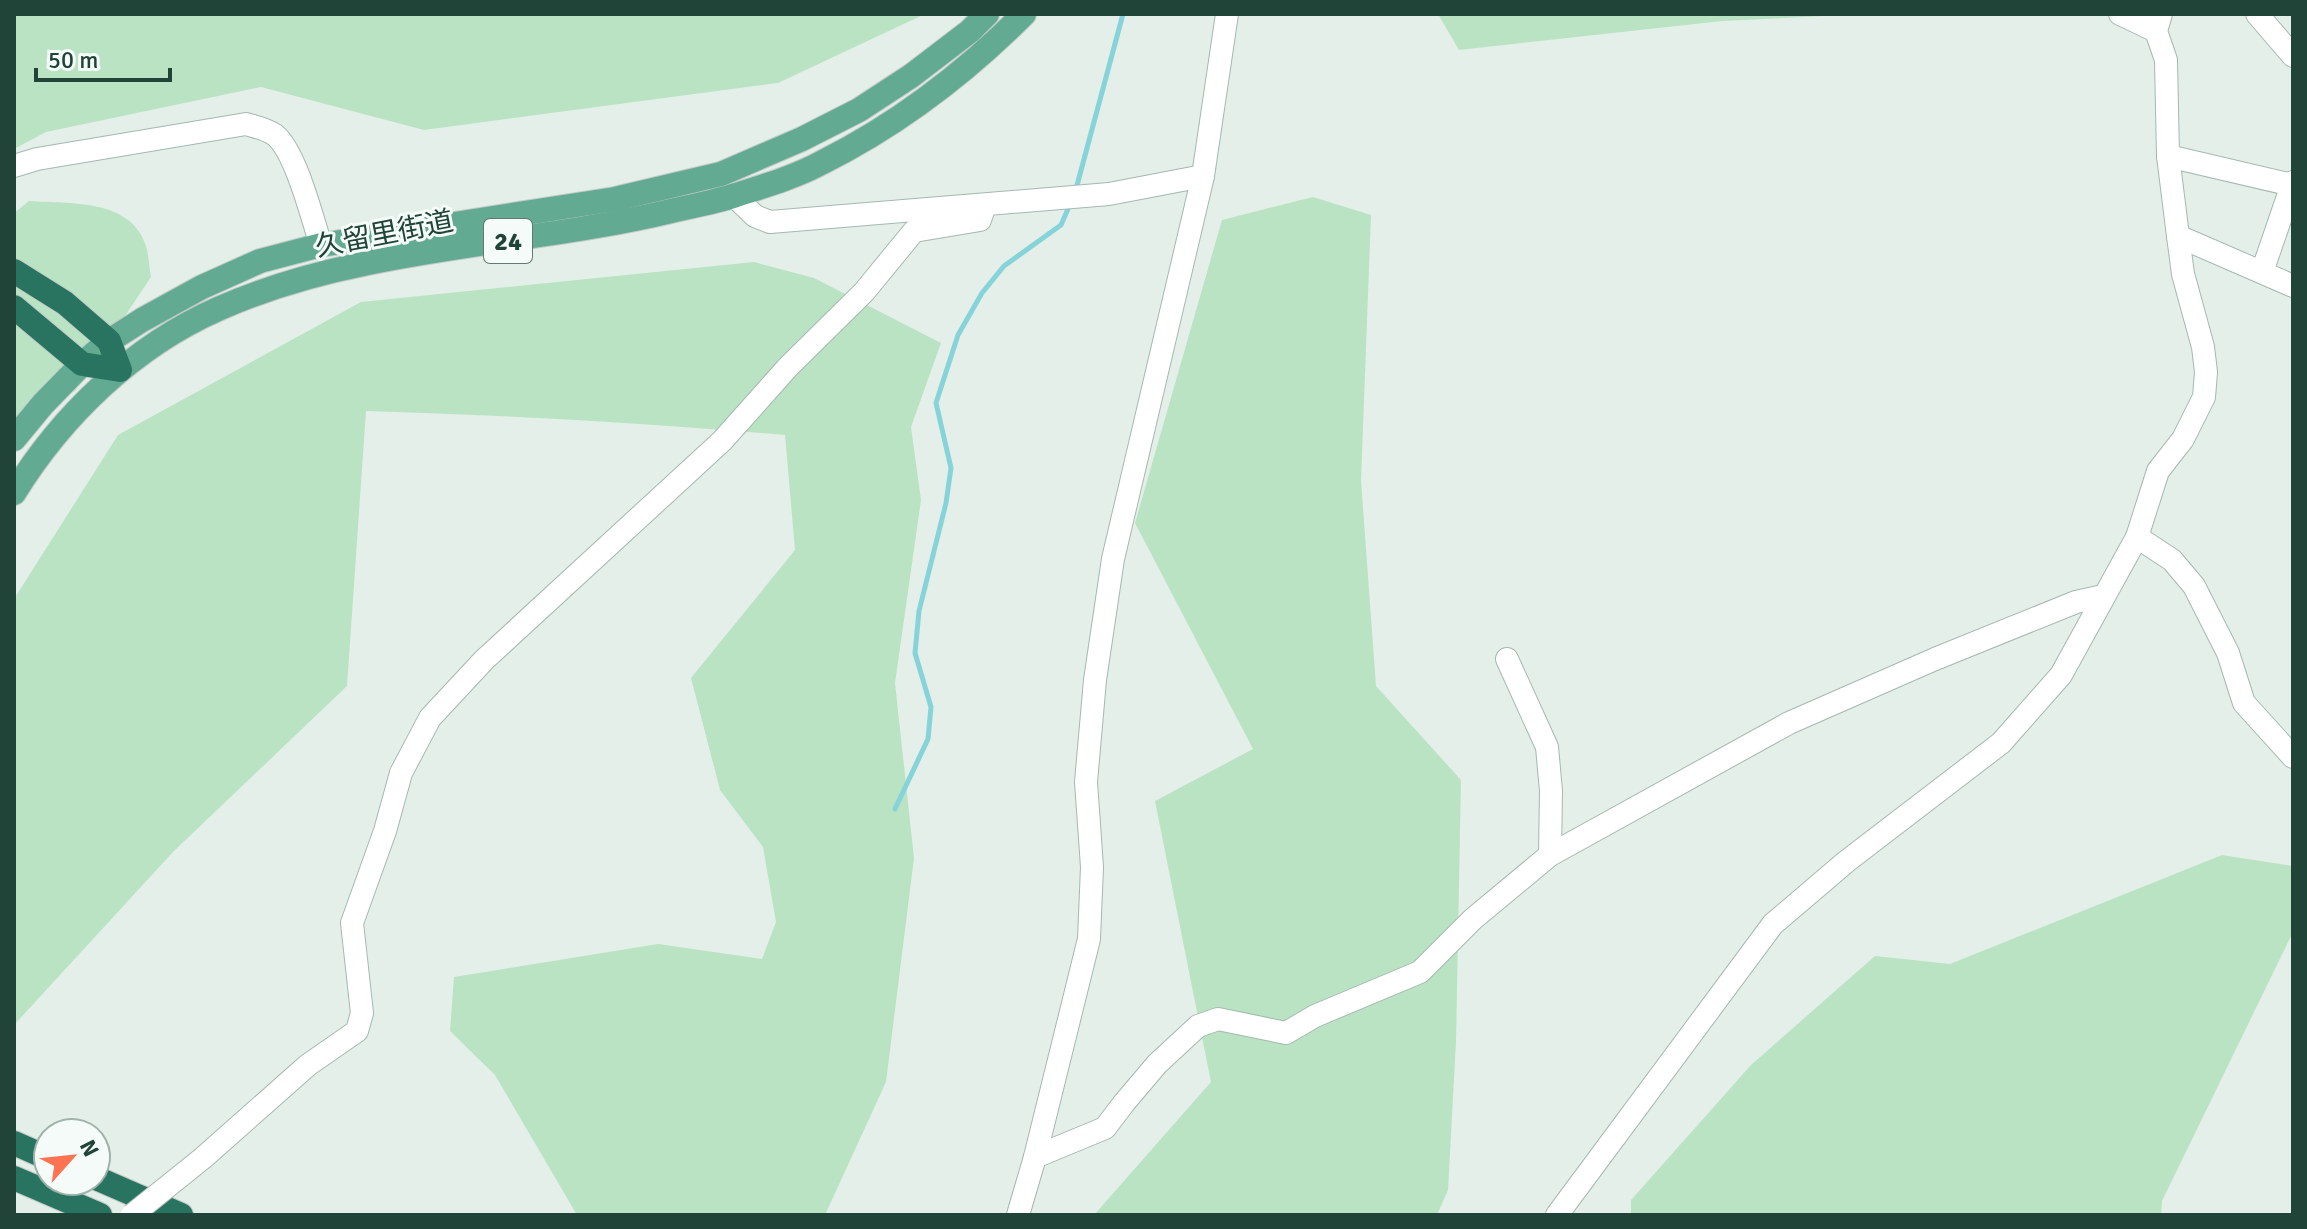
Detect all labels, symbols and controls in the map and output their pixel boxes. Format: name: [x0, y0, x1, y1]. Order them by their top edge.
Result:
scale bar: [36, 32, 170, 82]
text: 50 m: [48, 45, 98, 75]
street label: 久留里街道: [312, 204, 456, 264]
road number: 24: [484, 219, 532, 263]
north arrow: [32, 1117, 112, 1197]
text: N: [74, 1135, 105, 1161]

